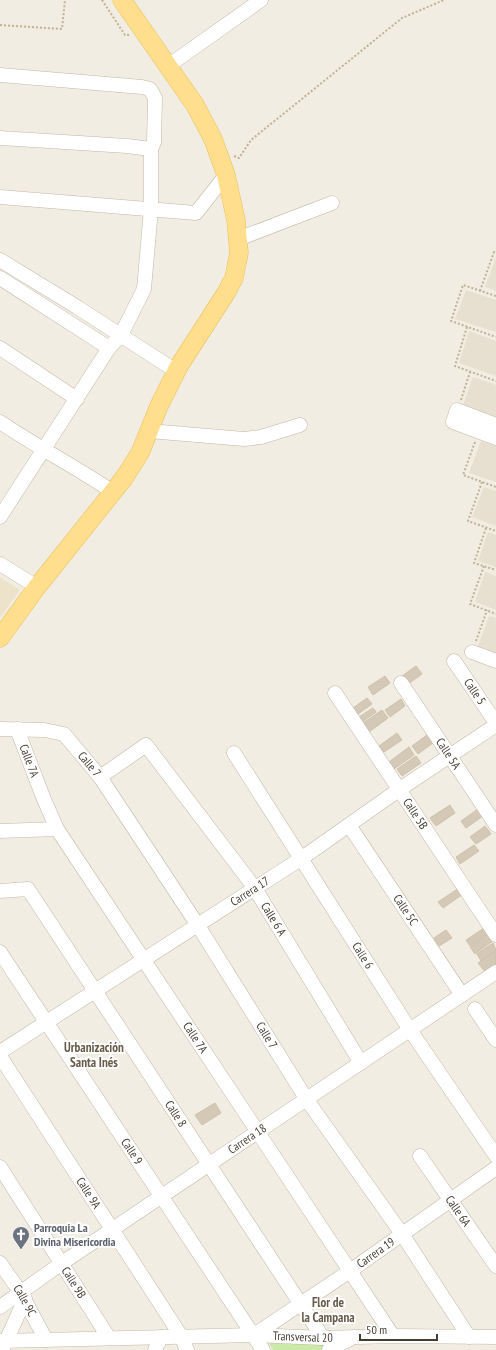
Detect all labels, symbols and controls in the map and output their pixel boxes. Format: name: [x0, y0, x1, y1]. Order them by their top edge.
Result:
street label: Calle 5: [461, 675, 489, 707]
street label: Calle 5A: [433, 735, 465, 772]
street label: Calle 7A: [17, 742, 43, 780]
street label: Calle 7: [75, 748, 105, 780]
street label: Calle 5B: [400, 795, 432, 832]
street label: Carrera 17: [227, 873, 272, 909]
street label: Calle 5C: [390, 891, 422, 928]
street label: Calle 6 A: [258, 899, 290, 939]
street label: Calle 6: [349, 939, 377, 971]
street label: Calle 7A: [180, 1019, 212, 1056]
street label: Calle 7: [253, 1019, 281, 1051]
district label: Urbanización Santa Inés: [64, 1039, 124, 1071]
street label: Calle 8: [162, 1097, 190, 1130]
street label: Carrera 18: [225, 1120, 269, 1157]
street label: Calle 9: [118, 1135, 146, 1167]
street label: Calle 9A: [73, 1174, 105, 1211]
street label: Calle 6A: [443, 1192, 475, 1229]
place label: Parroquia La Divina Misericordia: [34, 1220, 116, 1249]
church icon: Parroquia La Divina Misericordia: [11, 1225, 31, 1250]
street label: Carrera 19: [354, 1234, 398, 1271]
street label: Calle 9B: [59, 1264, 90, 1301]
street label: Calle 9C: [10, 1281, 40, 1319]
district label: Flor de la Campana: [301, 1294, 355, 1326]
scale bar: [360, 1316, 437, 1342]
text: 50 m: [366, 1322, 387, 1337]
street label: Transversal 20: [273, 1328, 333, 1345]

